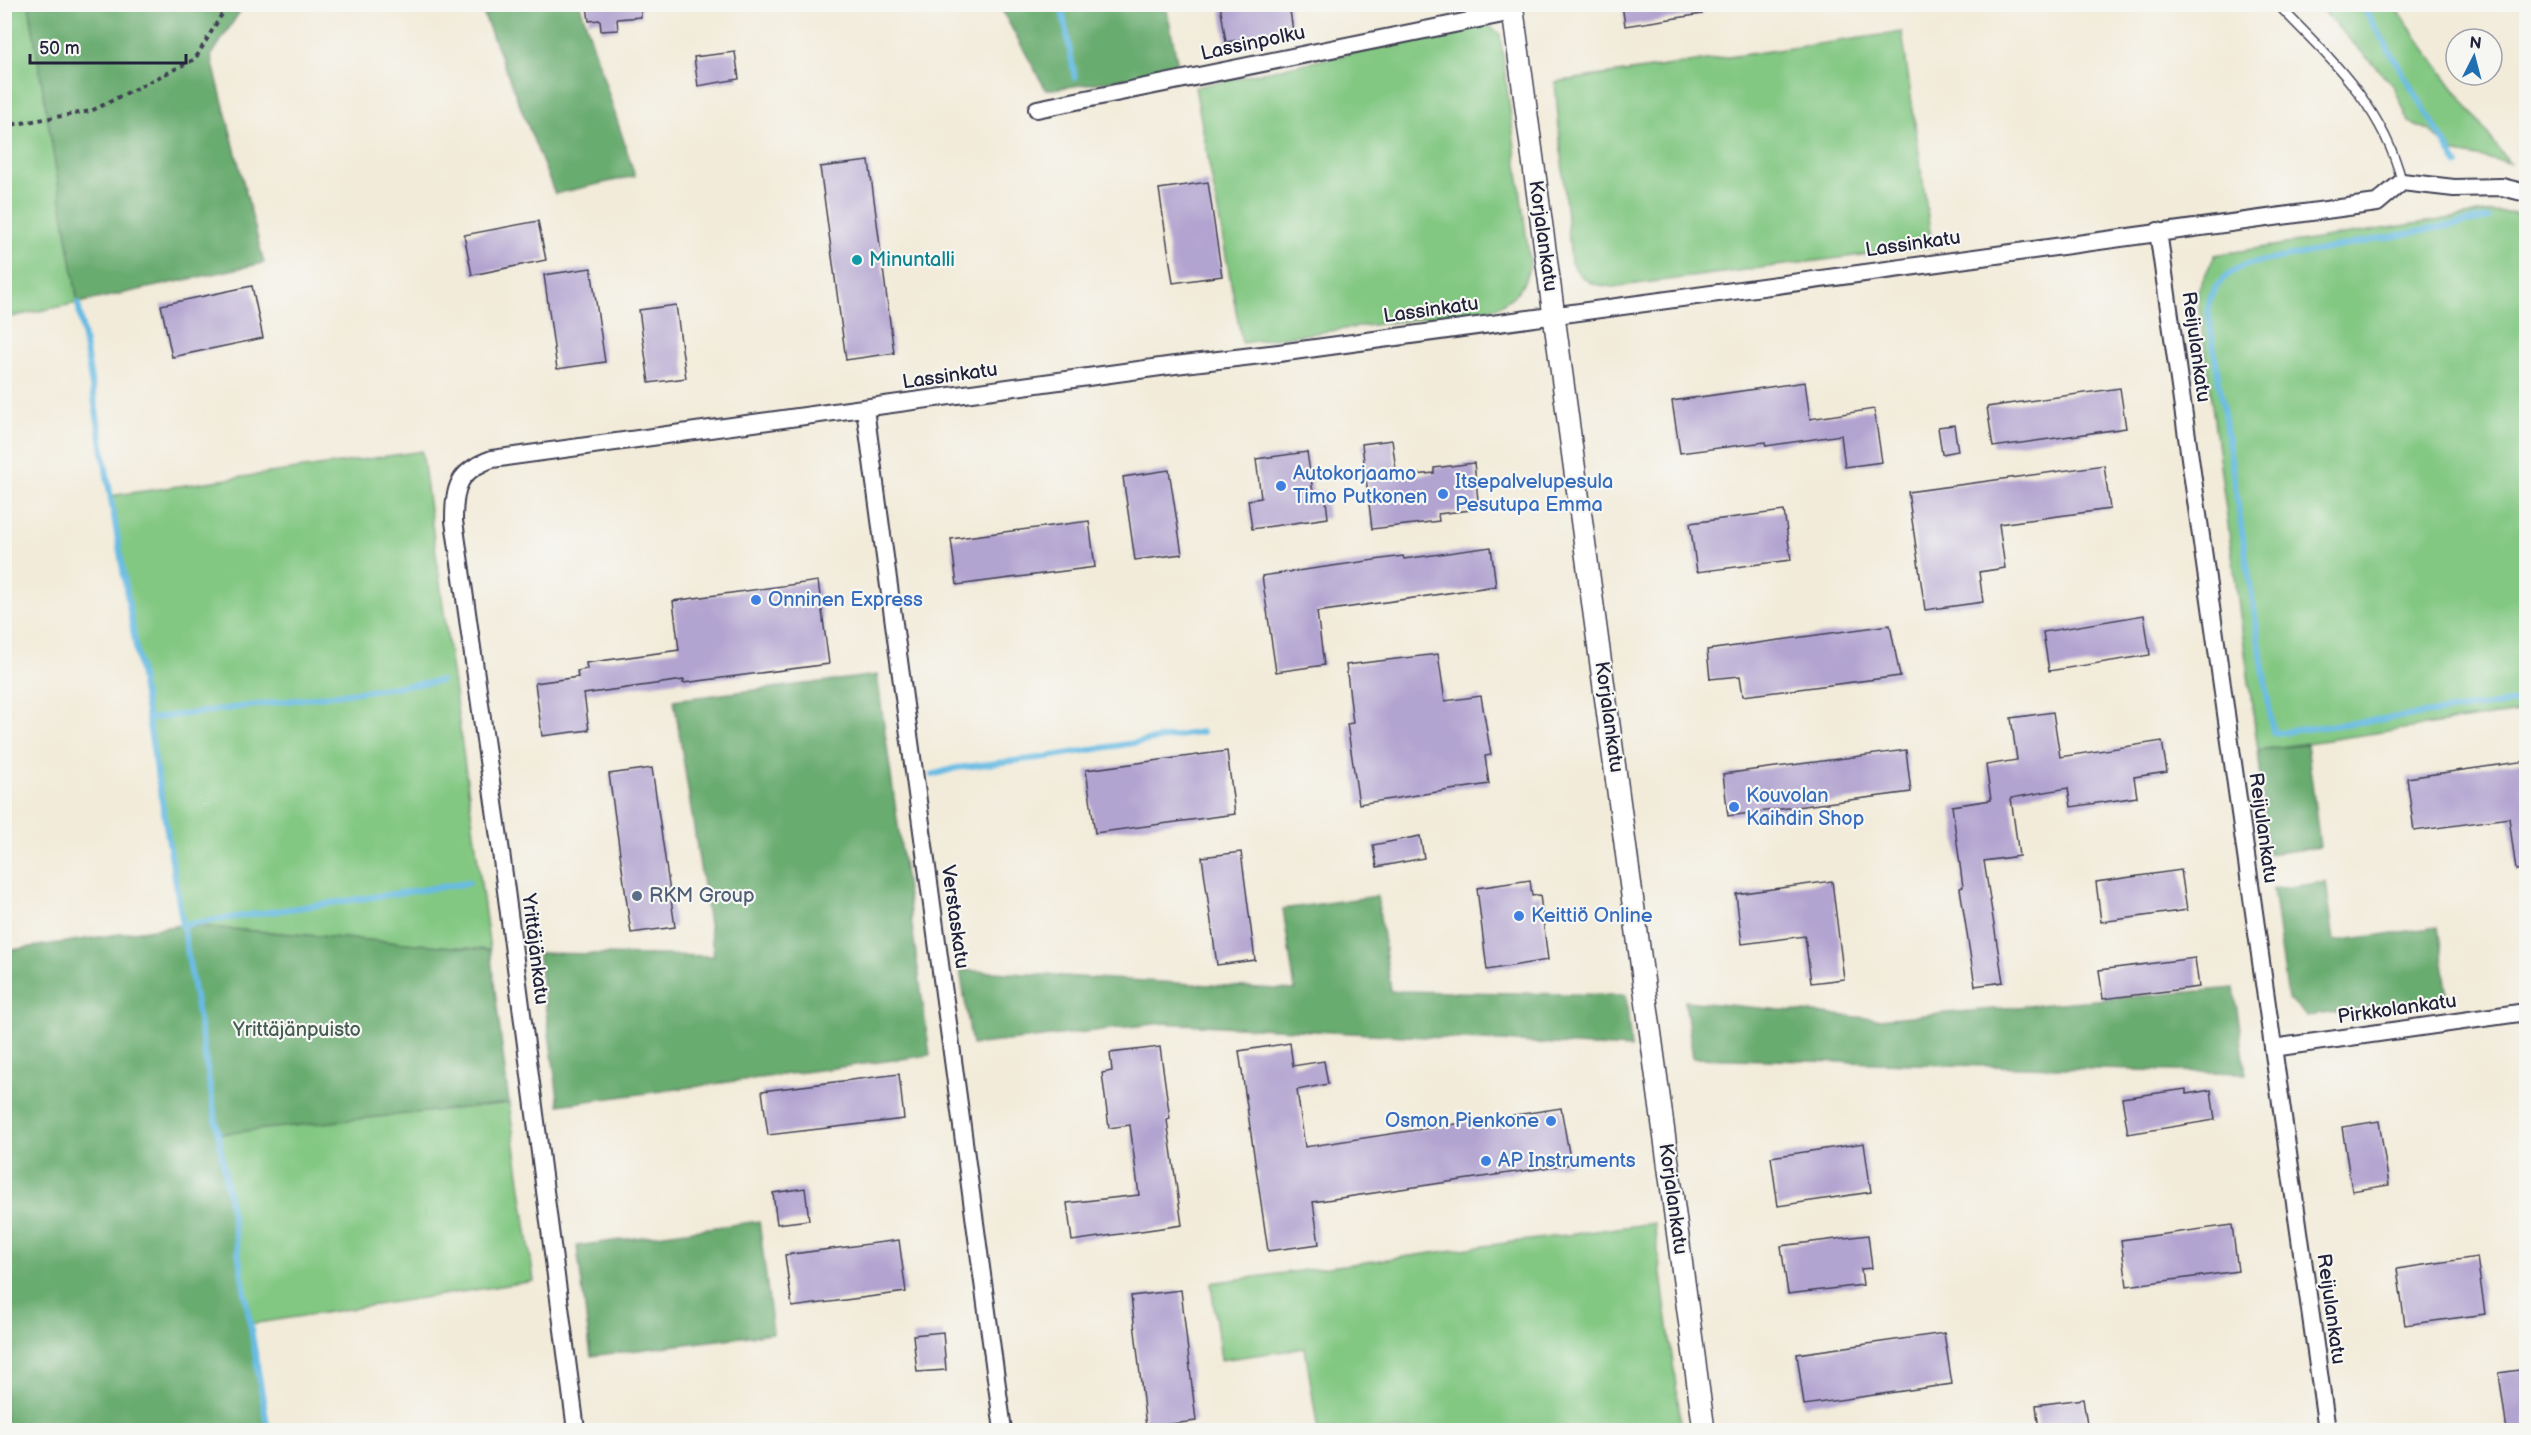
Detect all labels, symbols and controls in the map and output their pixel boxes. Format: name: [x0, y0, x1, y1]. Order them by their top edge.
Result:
street label: Lassinpolku: [1199, 20, 1307, 66]
scale bar: [30, 27, 186, 65]
north arrow: [2444, 27, 2504, 87]
text: N: [2468, 33, 2482, 54]
text: 50 m: [39, 38, 80, 59]
street label: Korjalankatu: [1523, 179, 1563, 293]
street label: Lassinkatu: [1864, 225, 1962, 263]
place label: Minuntalli: [869, 248, 955, 272]
marker: Minuntalli: [850, 253, 864, 267]
street label: Reijulankatu: [2176, 290, 2216, 404]
street label: Lassinkatu: [1382, 291, 1480, 329]
street label: Lassinkatu: [901, 357, 999, 395]
place label: Autokorjaamo Timo Putkonen: [1293, 462, 1427, 509]
place label: Itsepalvelupesula Pesutupa Emma: [1455, 470, 1613, 517]
marker: Autokorjaamo Timo Putkonen: [1274, 479, 1288, 493]
marker: Itsepalvelupesula Pesutupa Emma: [1436, 487, 1450, 501]
place label: Onninen Express: [768, 588, 923, 612]
marker: Onninen Express: [749, 593, 763, 607]
street label: Korjalankatu: [1589, 660, 1629, 774]
street label: Reijulankatu: [2243, 771, 2283, 885]
place label: Kouvolan Kaihdin Shop: [1746, 784, 1864, 831]
marker: Kouvolan Kaihdin Shop: [1727, 800, 1741, 814]
street label: Verstaskatu: [936, 864, 974, 970]
place label: RKM Group: [649, 884, 755, 908]
marker: RKM Group: [630, 889, 644, 903]
street label: Yrittäjänkatu: [516, 891, 554, 1006]
place label: Keittiö Online: [1531, 904, 1653, 928]
marker: Keittiö Online: [1512, 909, 1526, 923]
street label: Pirkkolankatu: [2336, 989, 2458, 1029]
park label: Yrittäjänpuisto: [232, 1018, 361, 1042]
place label: Osmon Pienkone: [1385, 1109, 1539, 1133]
marker: Osmon Pienkone: [1544, 1114, 1558, 1128]
street label: Korjalankatu: [1653, 1142, 1693, 1256]
place label: AP Instruments: [1498, 1149, 1636, 1173]
marker: AP Instruments: [1479, 1154, 1493, 1168]
street label: Reijulankatu: [2311, 1252, 2351, 1366]

